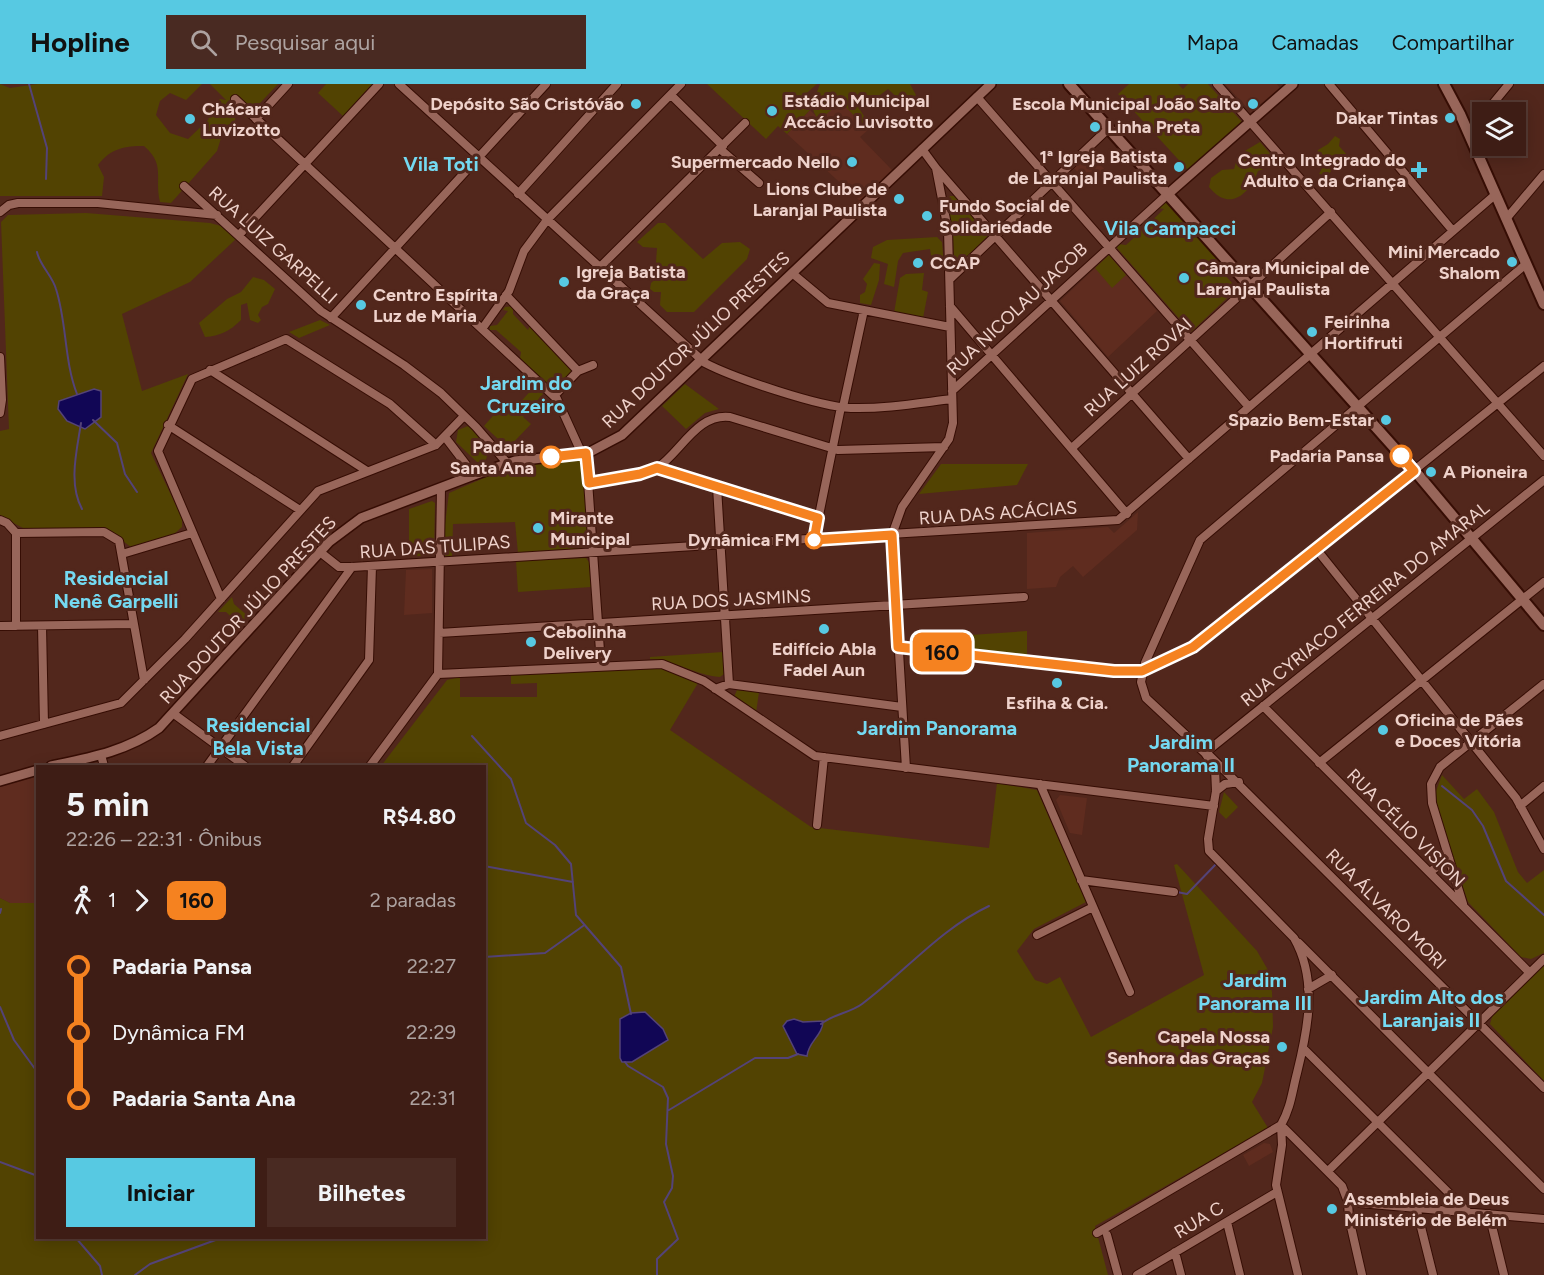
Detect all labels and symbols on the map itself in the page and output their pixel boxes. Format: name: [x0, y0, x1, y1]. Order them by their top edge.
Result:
place label: Estádio Municipal Accácio Luvisotto: [784, 90, 933, 133]
place label: Depósito São Cristóvão: [430, 93, 624, 115]
place label: Escola Municipal João Salto: [1012, 93, 1241, 115]
marker: Depósito São Cristóvão: [629, 97, 643, 111]
marker: Escola Municipal João Salto: [1246, 97, 1260, 111]
place label: Chácara Luvizotto: [202, 98, 280, 141]
marker: Estádio Municipal Accácio Luvisotto: [765, 104, 779, 118]
place label: Dakar Tintas: [1335, 107, 1439, 129]
marker: Dakar Tintas: [1443, 111, 1457, 125]
marker: Chácara Luvizotto: [183, 112, 197, 126]
place label: Linha Preta: [1107, 116, 1200, 138]
marker: Linha Preta: [1088, 120, 1102, 134]
place label: 1ª Igreja Batista de Laranjal Paulista: [1008, 146, 1167, 189]
place label: Centro Integrado do Adulto e da Criança: [1238, 149, 1406, 192]
place label: Supermercado Nello: [671, 151, 840, 173]
district label: Vila Toti: [403, 152, 479, 176]
marker: Supermercado Nello: [845, 155, 859, 169]
marker: 1ª Igreja Batista de Laranjal Paulista: [1172, 160, 1186, 174]
marker: Centro Integrado do Adulto e da Criança: [1410, 161, 1428, 179]
place label: Lions Clube de Laranjal Paulista: [753, 178, 887, 221]
street label: RUA LUIZ GARPELLI: [204, 182, 342, 308]
marker: Lions Clube de Laranjal Paulista: [892, 192, 906, 206]
place label: Fundo Social de Solidariedade: [939, 195, 1070, 238]
marker: Fundo Social de Solidariedade: [920, 209, 934, 223]
district label: Vila Campacci: [1104, 216, 1236, 240]
street label: RUA NICOLAU JACOB: [942, 238, 1092, 380]
place label: Mini Mercado Shalom: [1388, 241, 1500, 284]
street label: RUA DOUTOR JÚLIO PRESTES: [597, 247, 795, 433]
place label: CCAP: [930, 252, 980, 274]
marker: Mini Mercado Shalom: [1505, 255, 1519, 269]
marker: CCAP: [911, 256, 925, 270]
place label: Câmara Municipal de Laranjal Paulista: [1196, 257, 1370, 300]
place label: Igreja Batista da Graça: [576, 261, 686, 304]
marker: Câmara Municipal de Laranjal Paulista: [1177, 271, 1191, 285]
marker: Igreja Batista da Graça: [557, 275, 571, 289]
place label: Centro Espírita Luz de Maria: [373, 284, 498, 327]
marker: Centro Espírita Luz de Maria: [354, 298, 368, 312]
place label: Feirinha Hortifruti: [1324, 311, 1403, 354]
street label: RUA LUIZ ROVAI: [1080, 313, 1196, 421]
marker: Feirinha Hortifruti: [1305, 325, 1319, 339]
district label: Jardim do Cruzeiro: [480, 371, 572, 418]
place label: Spazio Bem-Estar: [1228, 409, 1374, 431]
marker: Spazio Bem-Estar: [1379, 413, 1393, 427]
place label: Padaria Santa Ana: [450, 436, 534, 479]
place label: Padaria Pansa: [1270, 445, 1384, 467]
marker: Padaria Pansa: [1390, 445, 1412, 467]
marker: Padaria Santa Ana: [540, 446, 562, 468]
place label: A Pioneira: [1443, 461, 1528, 483]
marker: A Pioneira: [1424, 465, 1438, 479]
street label: RUA DAS ACÁCIAS: [918, 496, 1078, 530]
street label: RUA CYRIACO FERREIRA DO AMARAL: [1236, 496, 1494, 711]
place label: Mirante Municipal: [550, 507, 630, 550]
street label: RUA DOUTOR JÚLIO PRESTES: [155, 511, 341, 709]
marker: Mirante Municipal: [531, 521, 545, 535]
place label: Dynâmica FM: [688, 529, 800, 551]
street label: RUA DAS TULIPAS: [359, 531, 511, 563]
marker: Dynâmica FM: [805, 531, 823, 549]
district label: Residencial Nenê Garpelli: [53, 566, 179, 613]
street label: RUA DOS JASMINS: [650, 585, 812, 615]
place label: Cebolinha Delivery: [543, 621, 626, 664]
marker: Edifício Abla Fadel Aun: [817, 622, 831, 636]
line badge: 160: [908, 632, 976, 672]
marker: Cebolinha Delivery: [524, 635, 538, 649]
place label: Edifício Abla Fadel Aun: [772, 638, 876, 681]
marker: Esfiha & Cia.: [1050, 676, 1064, 690]
place label: Esfiha & Cia.: [1006, 692, 1108, 714]
place label: Oficina de Pães e Doces Vitória: [1395, 709, 1524, 752]
district label: Residencial Bela Vista: [206, 713, 310, 760]
district label: Jardim Panorama: [857, 716, 1017, 740]
marker: Oficina de Pães e Doces Vitória: [1376, 723, 1390, 737]
district label: Jardim Panorama II: [1127, 730, 1235, 777]
street label: RUA CÉLIO VISION: [1342, 764, 1470, 892]
street label: RUA ÁLVARO MORI: [1321, 844, 1451, 974]
district label: Jardim Panorama III: [1198, 968, 1312, 1015]
district label: Jardim Alto dos Laranjais II: [1359, 985, 1503, 1032]
place label: Capela Nossa Senhora das Graças: [1107, 1026, 1271, 1069]
marker: Capela Nossa Senhora das Graças: [1275, 1040, 1289, 1054]
place label: Assembleia de Deus Ministério de Belém: [1344, 1188, 1510, 1231]
street label: RUA C: [1170, 1197, 1228, 1243]
marker: Assembleia de Deus Ministério de Belém: [1325, 1202, 1339, 1216]

